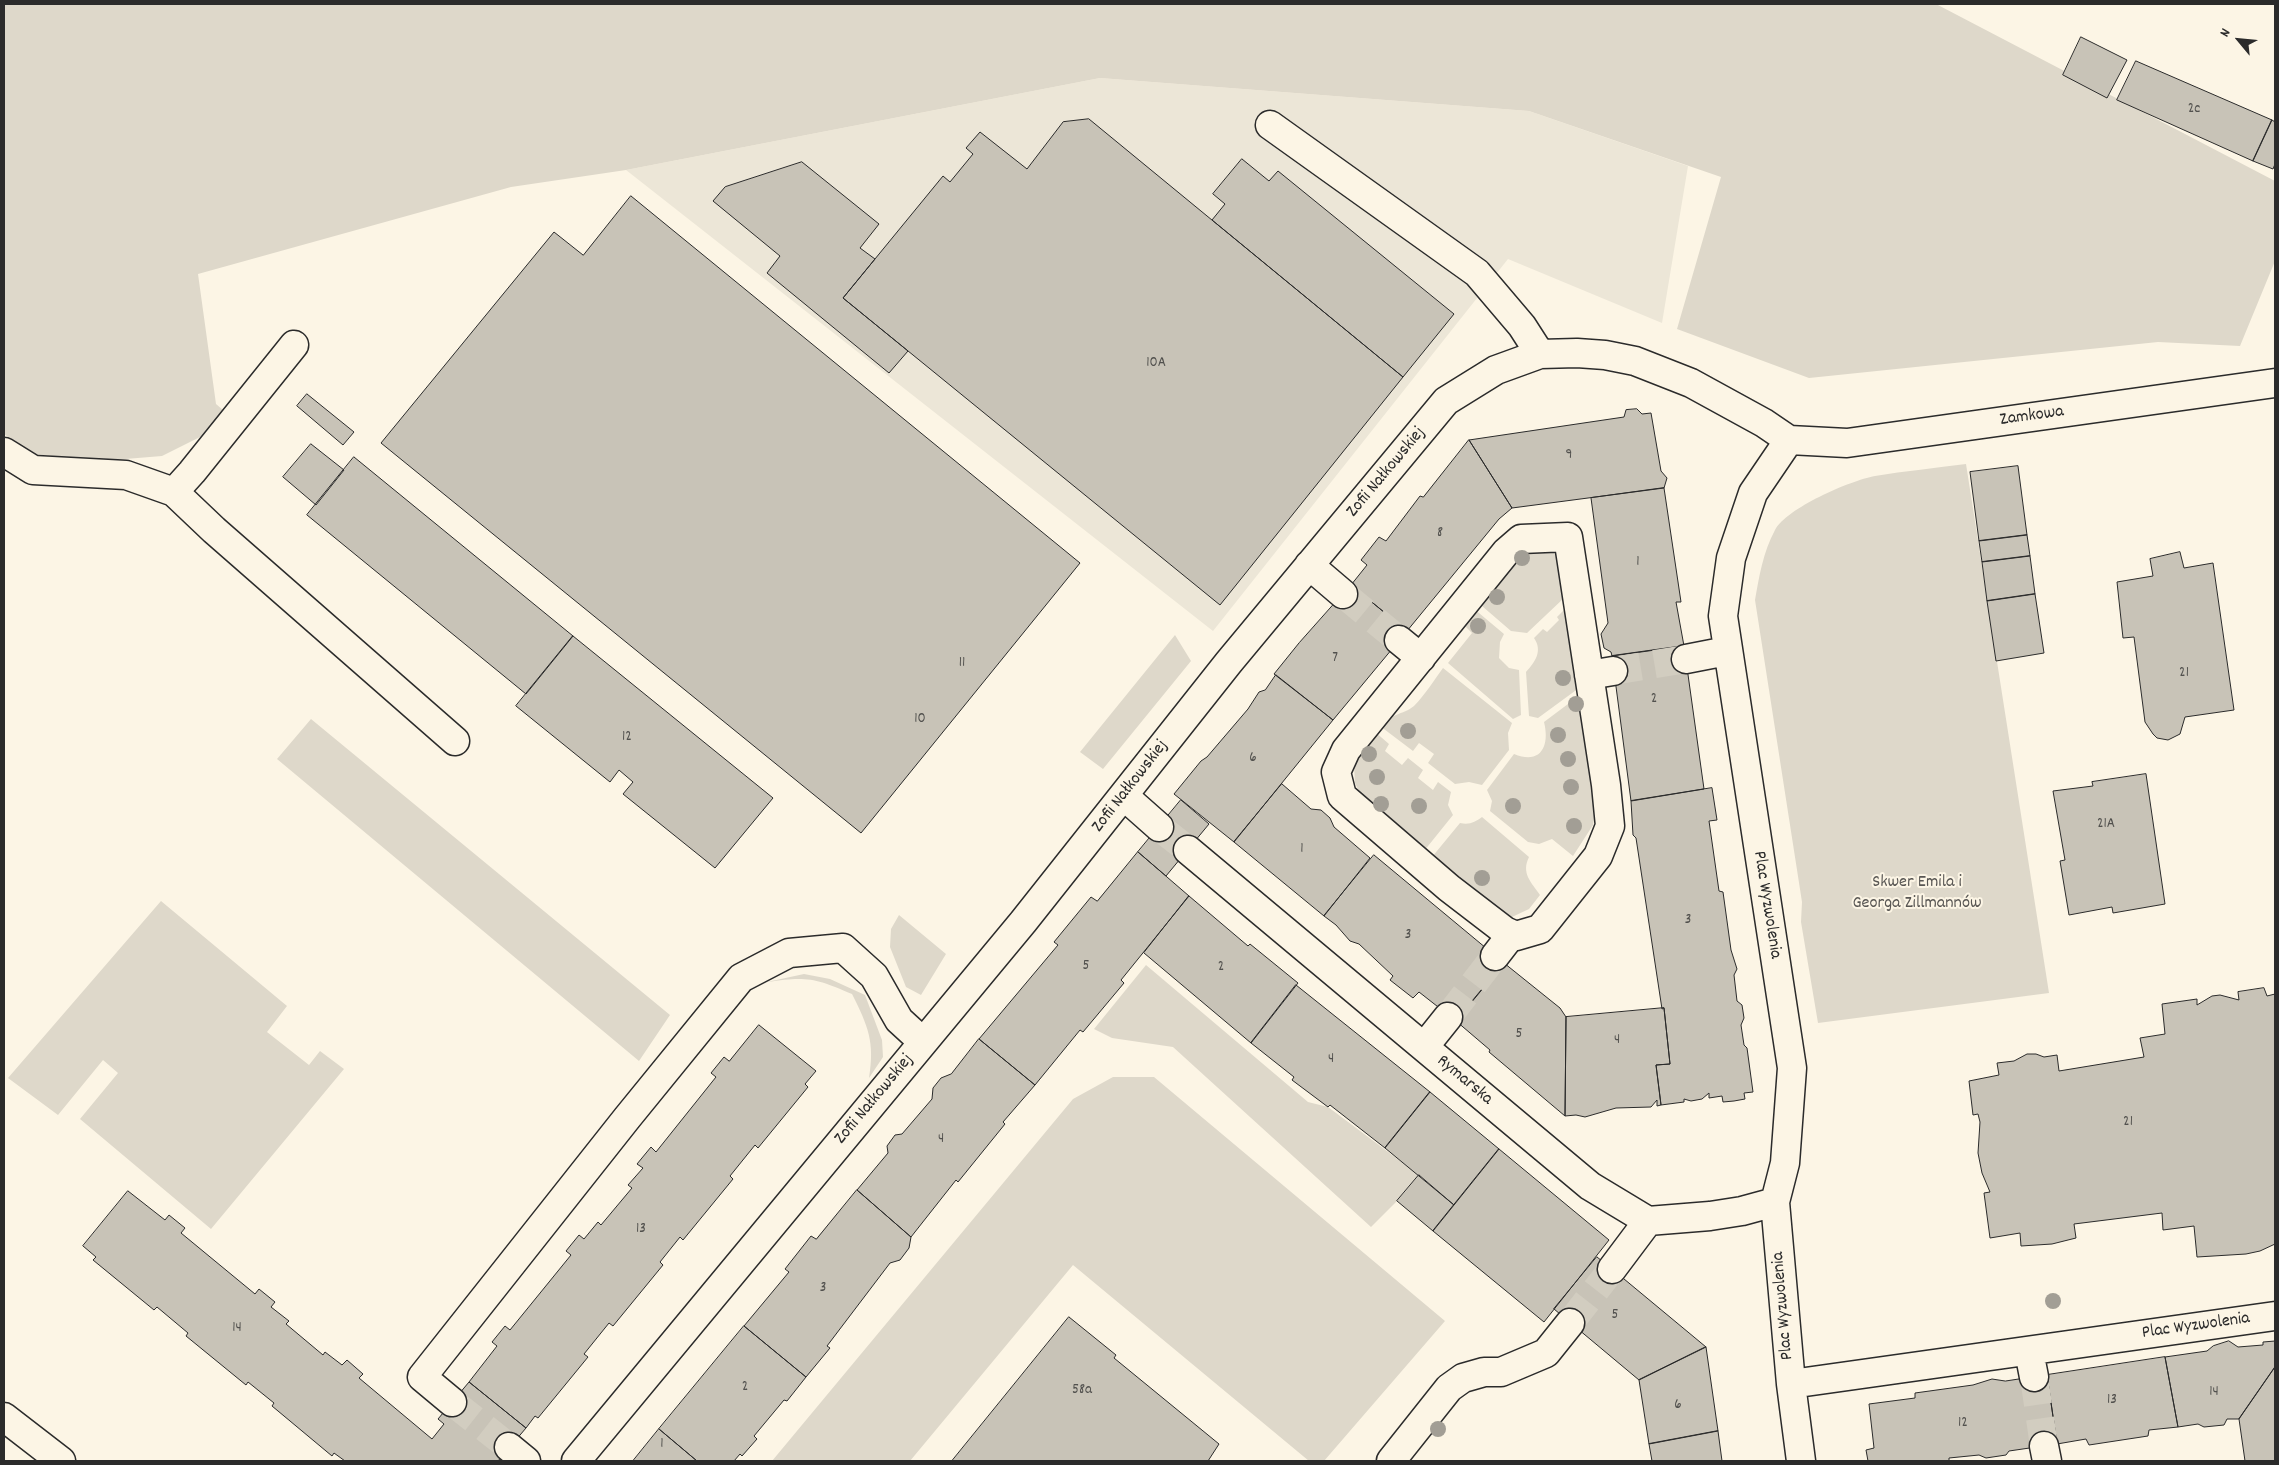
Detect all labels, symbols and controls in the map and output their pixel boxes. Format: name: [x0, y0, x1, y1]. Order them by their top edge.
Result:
north arrow: [2214, 15, 2264, 65]
text: N: [2215, 25, 2236, 41]
house number: 2c: [2188, 101, 2200, 119]
house number: 10A: [1146, 355, 1166, 373]
street label: Zamkowa: [1999, 402, 2065, 432]
street label: Zofii Nałkowskiej: [1343, 423, 1431, 523]
house number: 9: [1566, 447, 1572, 465]
house number: 8: [1437, 525, 1443, 543]
house number: 1: [1636, 554, 1640, 572]
house number: 7: [1332, 650, 1338, 668]
house number: 11: [959, 655, 965, 673]
house number: 21: [2179, 665, 2189, 683]
house number: 2: [1651, 691, 1657, 709]
house number: 10: [914, 711, 926, 729]
house number: 12: [622, 729, 632, 747]
street label: Zofii Nałkowskiej: [1088, 736, 1174, 838]
house number: 6: [1249, 750, 1257, 768]
house number: 21A: [2097, 816, 2115, 834]
house number: 1: [1300, 841, 1304, 859]
street label: Plac Wyzwolenia: [1747, 850, 1785, 960]
park label: Skwer Emila i Georga Zillmannów: [1853, 873, 1981, 916]
house number: 3: [1685, 912, 1691, 930]
house number: 3: [1405, 927, 1411, 945]
house number: 5: [1083, 958, 1089, 976]
house number: 2: [1218, 959, 1224, 977]
house number: 5: [1516, 1026, 1522, 1044]
house number: 4: [1614, 1032, 1620, 1050]
street label: Zofii Nałkowskiej: [831, 1050, 919, 1150]
house number: 4: [1328, 1051, 1334, 1069]
street label: Rymarska: [1431, 1051, 1497, 1111]
house number: 21: [2123, 1114, 2133, 1132]
house number: 4: [938, 1131, 944, 1149]
house number: 13: [636, 1221, 646, 1239]
street label: Plac Wyzwolenia: [1769, 1251, 1799, 1361]
house number: 3: [820, 1280, 826, 1298]
house number: 5: [1612, 1307, 1618, 1325]
street label: Plac Wyzwolenia: [2141, 1309, 2251, 1345]
house number: 14: [232, 1320, 242, 1338]
house number: 2: [742, 1379, 748, 1397]
house number: 58a: [1072, 1382, 1092, 1400]
house number: 14: [2209, 1384, 2219, 1402]
house number: 13: [2107, 1392, 2117, 1410]
house number: 6: [1674, 1397, 1682, 1415]
house number: 12: [1958, 1415, 1968, 1433]
house number: 1: [660, 1436, 664, 1454]

